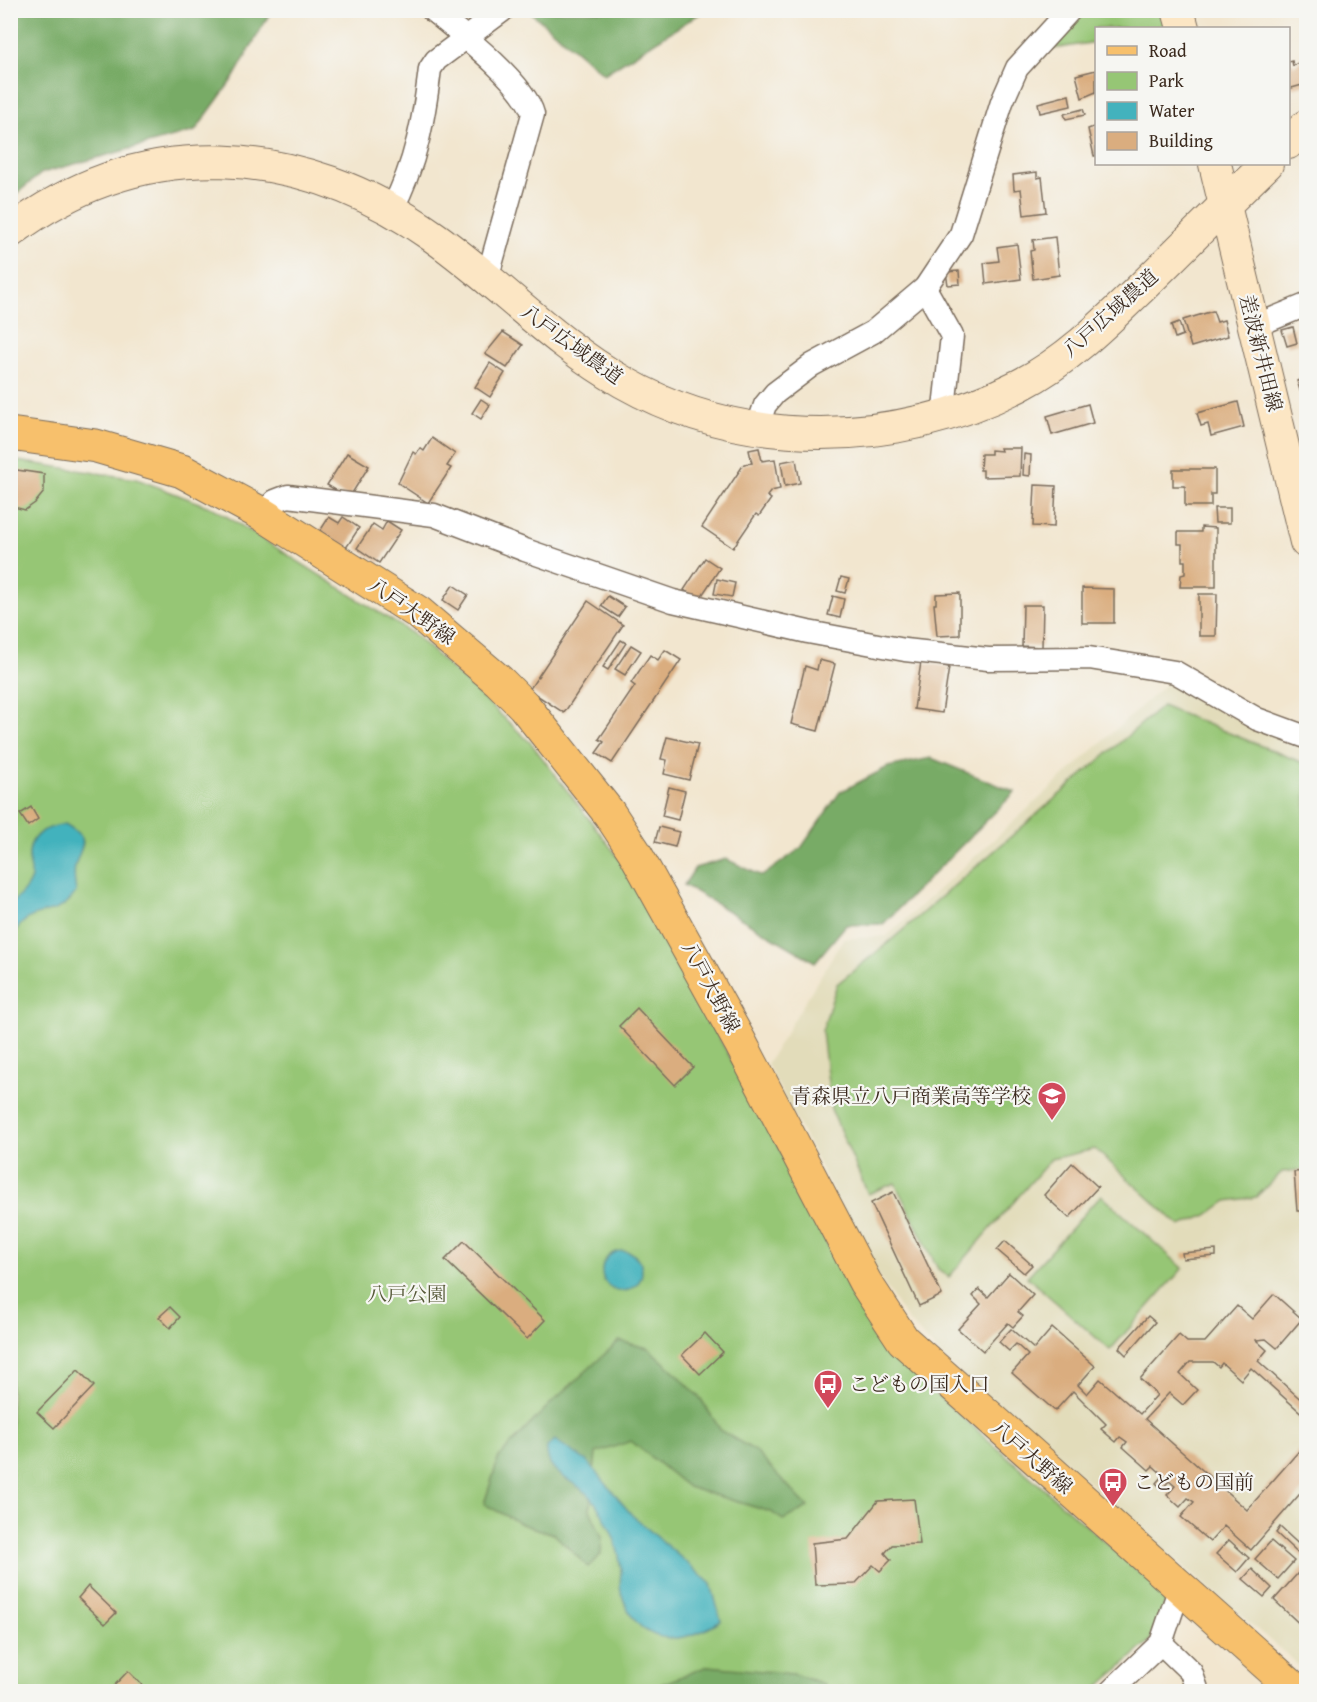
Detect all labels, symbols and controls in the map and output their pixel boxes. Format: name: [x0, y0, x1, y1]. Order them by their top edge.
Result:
legend: [1095, 27, 1290, 165]
text: Road: [1149, 37, 1187, 64]
text: Park: [1149, 67, 1185, 94]
text: Water: [1149, 97, 1195, 124]
text: Building: [1149, 127, 1213, 154]
street label: 八戸広域農道: [1055, 262, 1164, 364]
street label: 差波新井田線: [1233, 291, 1290, 415]
street label: 八戸広域農道: [515, 297, 629, 391]
street label: 八戸大野線: [363, 570, 462, 651]
street label: 八戸大野線: [675, 936, 748, 1038]
school or university icon: 青森県立八戸商業高等学校: [1036, 1080, 1068, 1122]
place label: 青森県立八戸商業高等学校: [791, 1081, 1031, 1110]
park label: 八戸公園: [367, 1279, 447, 1308]
bus stop icon: こどもの国入口: [812, 1368, 844, 1410]
place label: こどもの国入口: [849, 1369, 989, 1398]
street label: 八戸大野線: [985, 1413, 1080, 1500]
bus stop icon: こどもの国前: [1097, 1466, 1129, 1508]
place label: こどもの国前: [1134, 1467, 1254, 1496]

